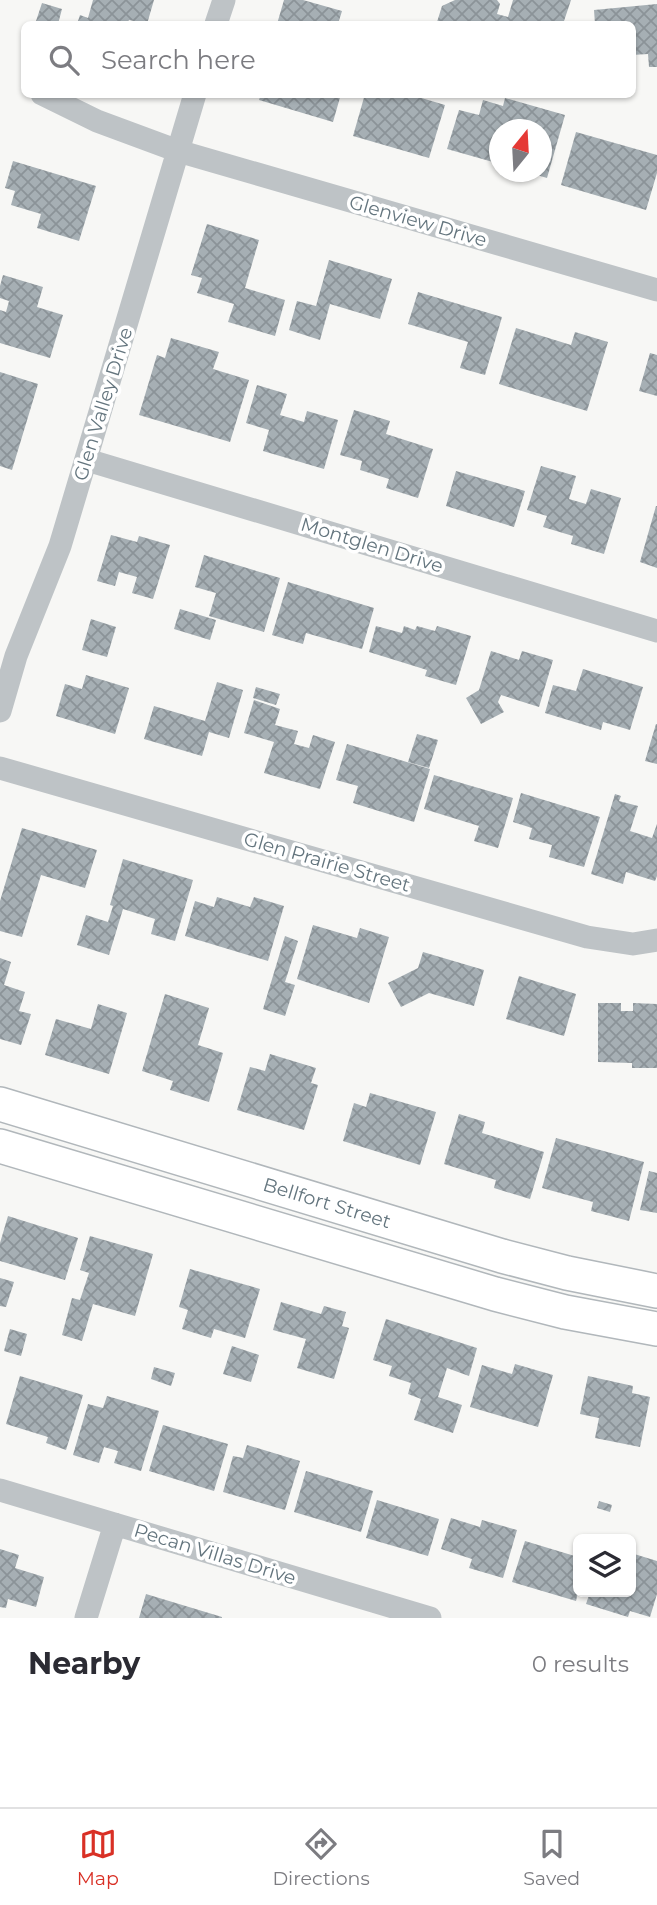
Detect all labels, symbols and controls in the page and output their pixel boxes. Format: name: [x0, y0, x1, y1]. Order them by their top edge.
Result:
search box: [21, 21, 636, 98]
icon: search: [45, 41, 83, 79]
text: Search here: [101, 44, 256, 76]
north arrow: [489, 119, 552, 182]
street label: Glenview Drive: [347, 190, 489, 252]
street label: Glen Valley Drive: [69, 325, 137, 483]
street label: Montglen Drive: [298, 512, 446, 578]
street label: Glen Prairie Street: [241, 827, 413, 897]
street label: Bellfort Street: [260, 1173, 394, 1233]
street label: Pecan Villas Drive: [131, 1518, 299, 1590]
map controls: [573, 1534, 636, 1597]
button: layers: [573, 1534, 636, 1597]
text: Nearby: [28, 1645, 140, 1682]
text: 0 results: [532, 1650, 629, 1678]
tab: Map: [77, 1825, 119, 1890]
tab: Directions: [272, 1825, 370, 1890]
tab: Saved: [523, 1825, 580, 1890]

